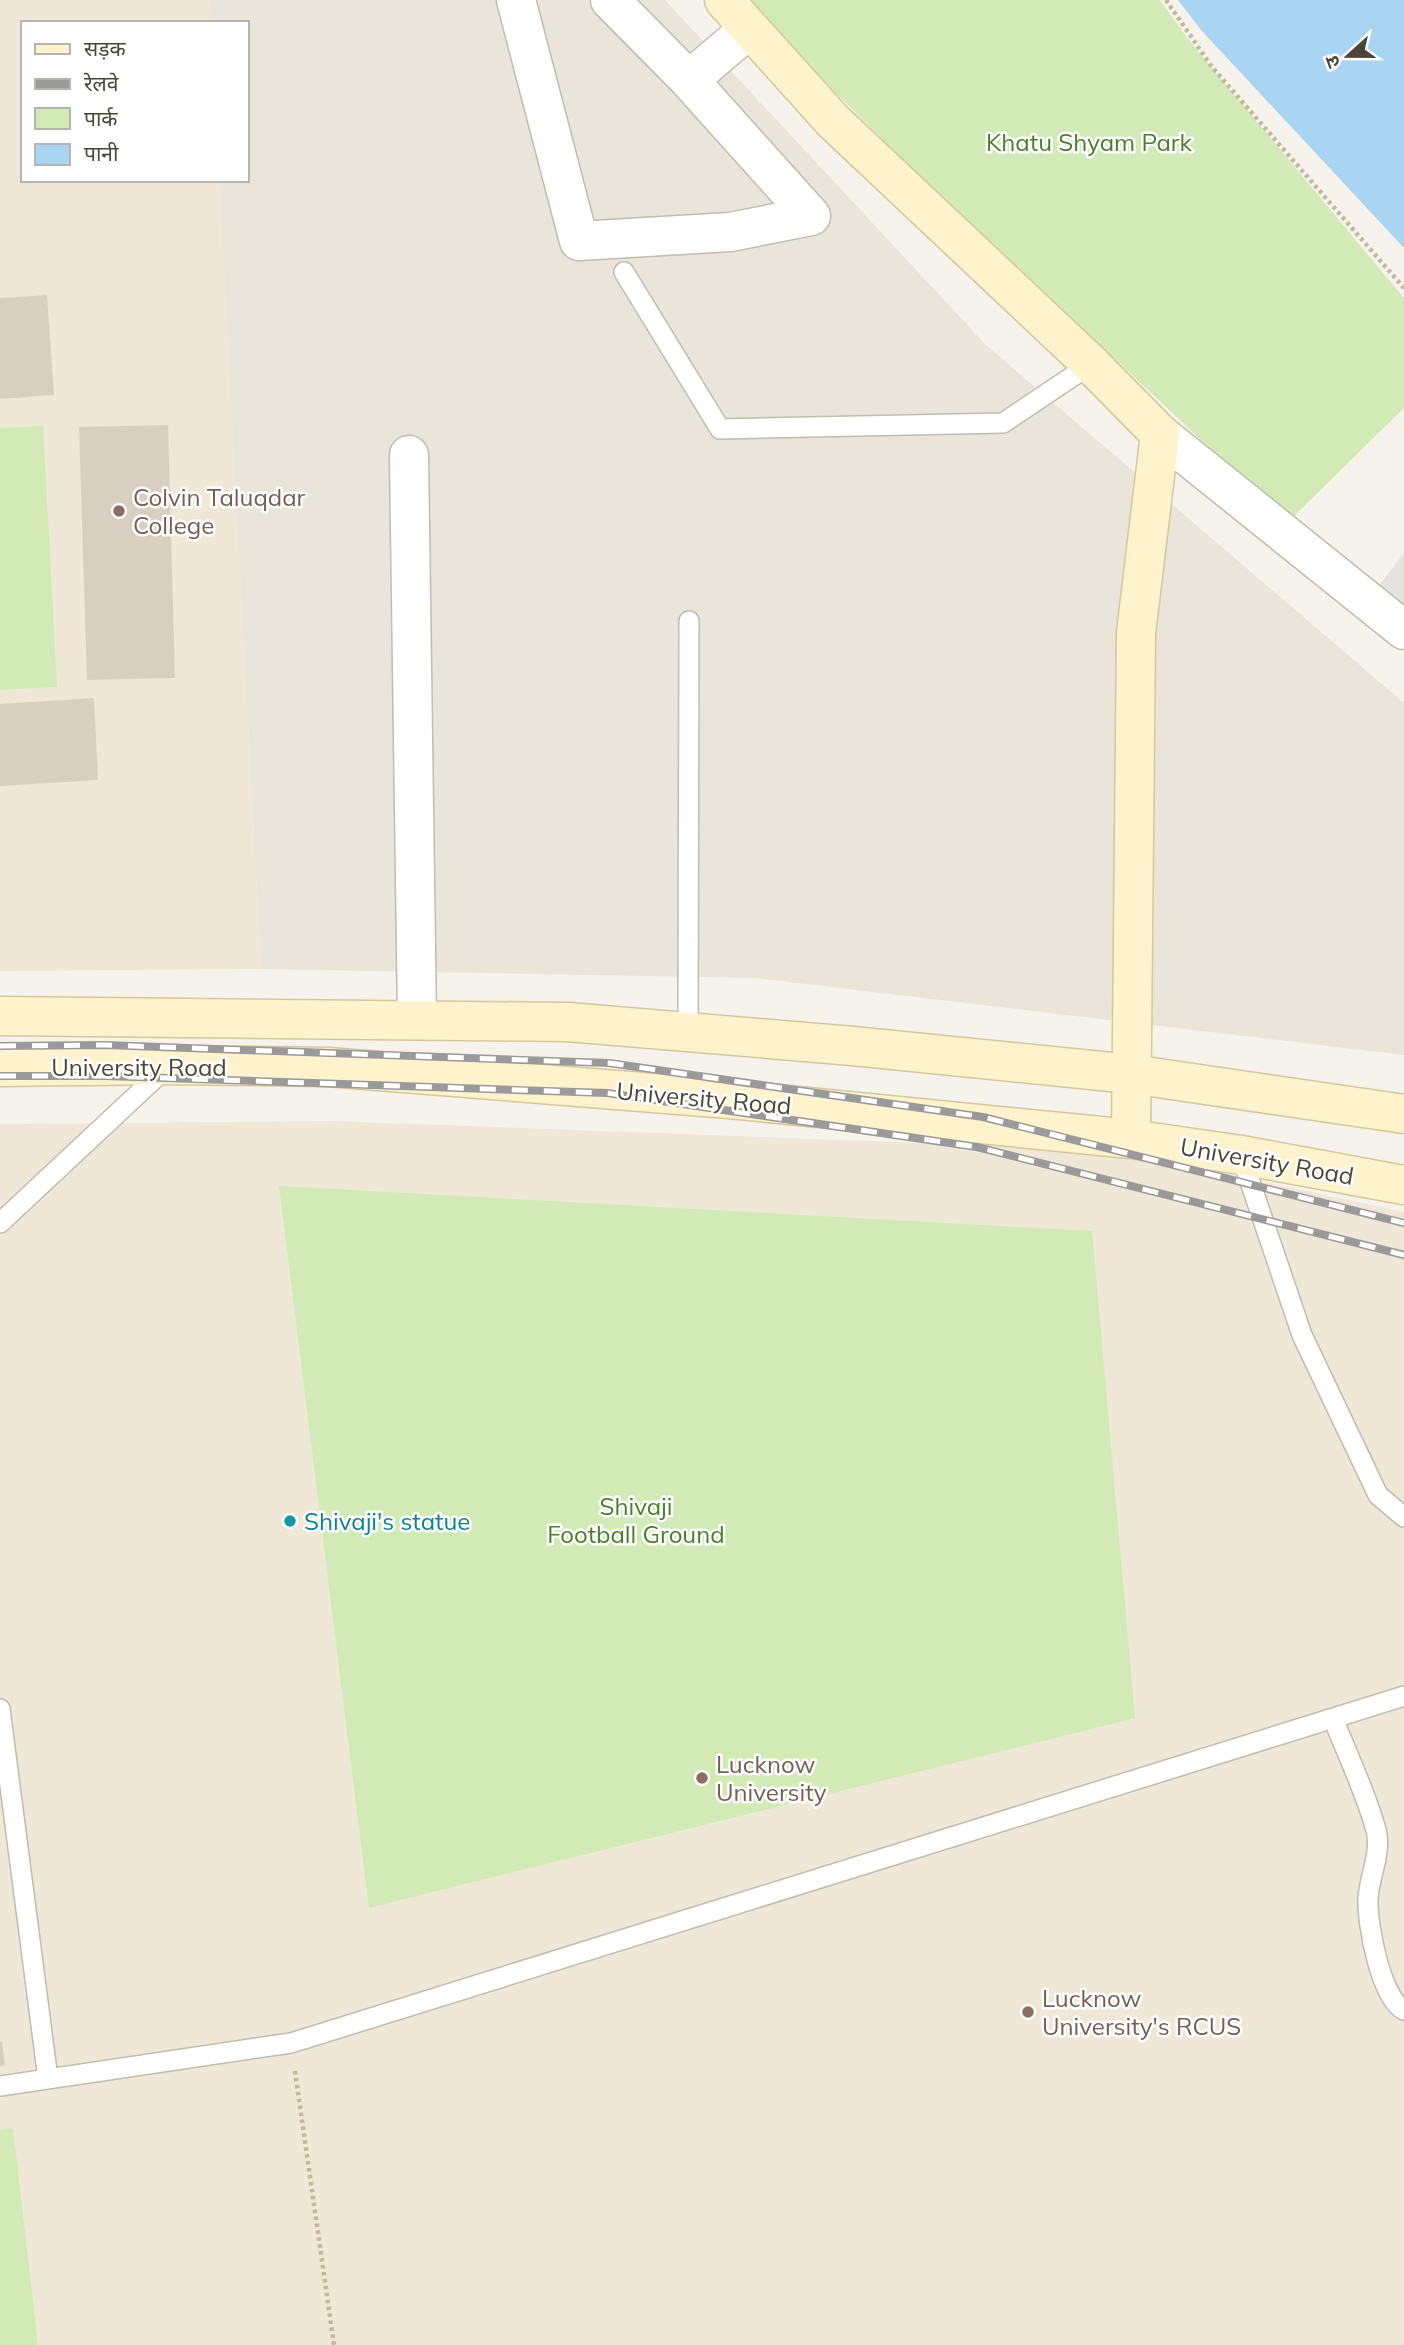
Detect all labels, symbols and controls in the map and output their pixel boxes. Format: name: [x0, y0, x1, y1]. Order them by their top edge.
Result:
legend: [21, 21, 248, 182]
north arrow: [1313, 21, 1383, 91]
text: सड़क: [84, 35, 126, 61]
text: उ: [1319, 52, 1345, 72]
text: रेलवे: [83, 70, 119, 96]
text: पार्क: [84, 105, 118, 131]
park label: Khatu Shyam Park: [986, 127, 1193, 157]
text: पानी: [84, 140, 119, 166]
place label: Colvin Taluqdar College: [133, 482, 306, 540]
marker: Colvin Taluqdar College: [111, 503, 127, 519]
street label: University Road: [51, 1052, 227, 1082]
street label: University Road: [615, 1075, 793, 1121]
street label: University Road: [1178, 1131, 1356, 1191]
park label: Shivaji Football Ground: [547, 1491, 725, 1549]
place label: Shivaji's statue: [304, 1506, 470, 1536]
marker: Shivaji's statue: [282, 1513, 298, 1529]
place label: Lucknow University: [716, 1749, 827, 1807]
marker: Lucknow University: [694, 1770, 710, 1786]
place label: Lucknow University's RCUS: [1042, 1983, 1241, 2041]
marker: Lucknow University's RCUS: [1020, 2004, 1036, 2020]

